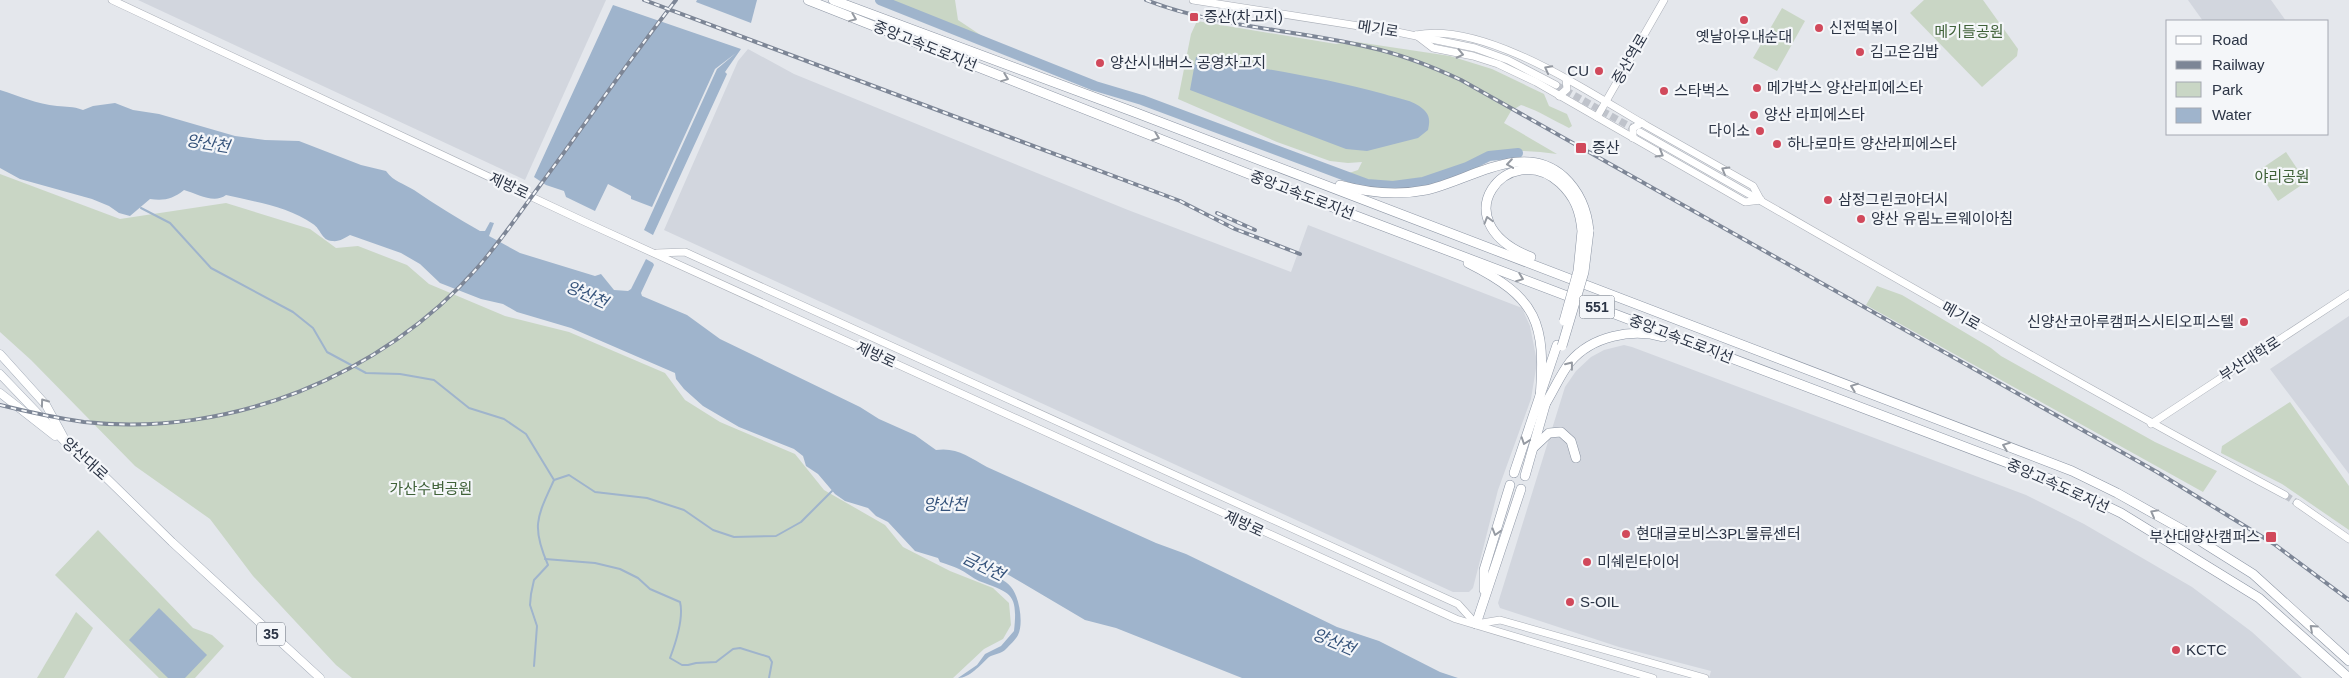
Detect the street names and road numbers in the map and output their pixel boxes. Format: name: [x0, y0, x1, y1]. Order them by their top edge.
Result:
street label: 중앙고속도로지선: [871, 17, 980, 74]
street label: 메기로: [1356, 17, 1400, 40]
street label: 증산역로: [1608, 31, 1651, 87]
street label: 중앙고속도로지선: [1248, 167, 1357, 222]
street label: 제방로: [487, 169, 532, 202]
road number: 551: [1580, 296, 1614, 318]
street label: 메기로: [1939, 298, 1983, 333]
street label: 중앙고속도로지선: [1627, 311, 1736, 366]
street label: 부산대학로: [2216, 333, 2283, 385]
street label: 제방로: [854, 338, 899, 371]
street label: 양산대로: [59, 434, 112, 483]
street label: 중앙고속도로지선: [2004, 455, 2112, 516]
street label: 제방로: [1222, 507, 1267, 540]
road number: 35: [257, 622, 285, 646]

